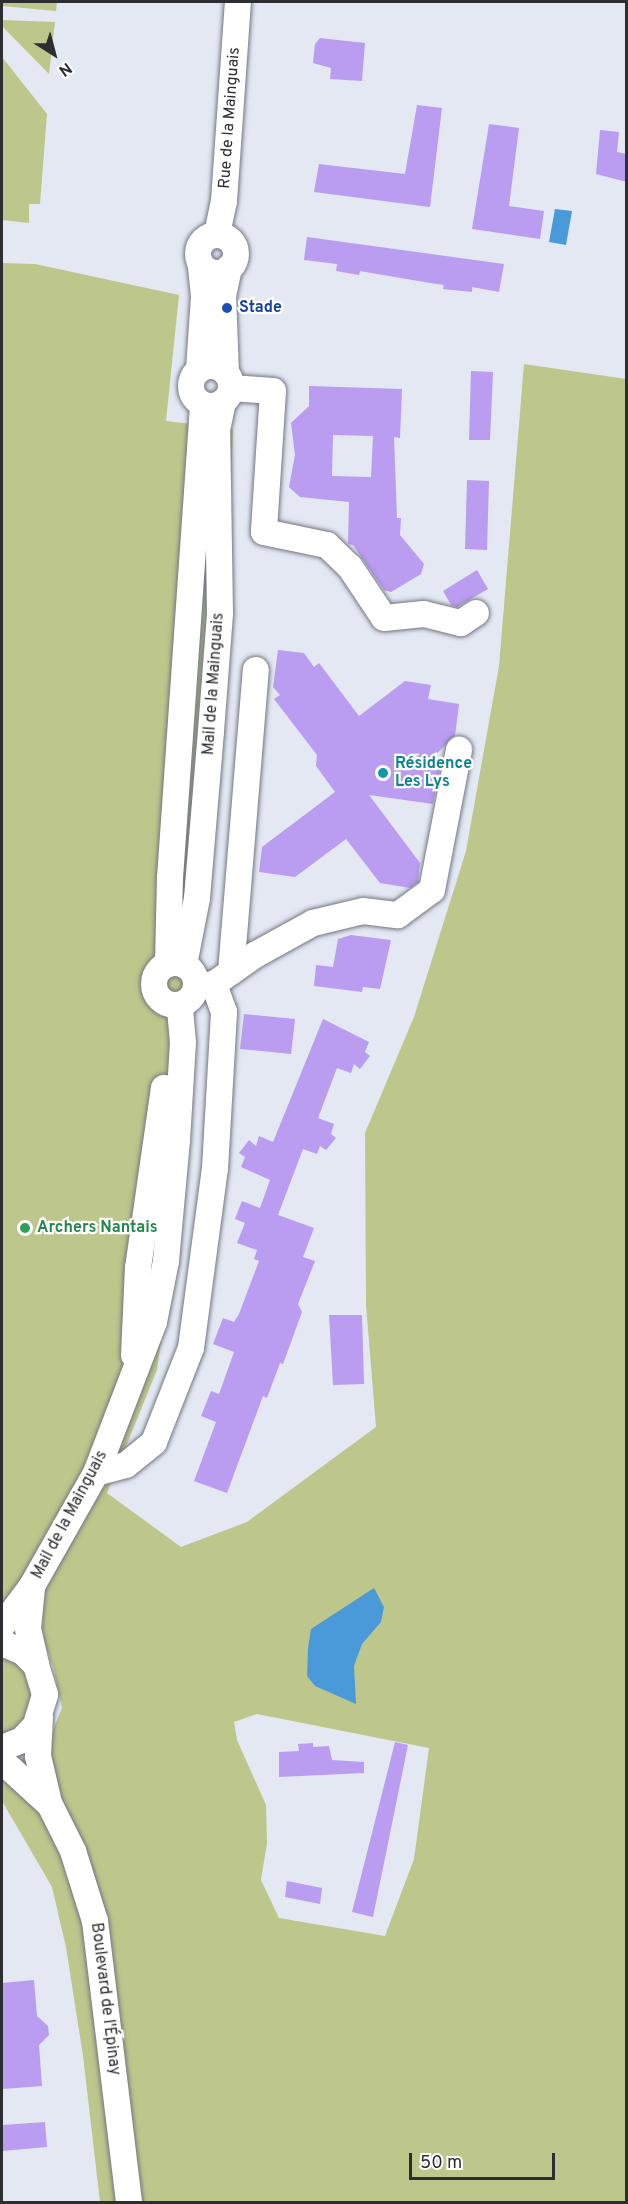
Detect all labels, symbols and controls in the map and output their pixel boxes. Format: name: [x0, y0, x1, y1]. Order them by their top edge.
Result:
north arrow: [24, 24, 84, 84]
street label: Rue de la Mainguais: [215, 47, 245, 189]
text: N: [54, 57, 75, 80]
place label: Stade: [239, 298, 282, 318]
marker: Stade: [220, 301, 234, 315]
street label: Mail de la Mainguais: [199, 612, 229, 756]
place label: Résidence Les Lys: [395, 754, 472, 792]
marker: Résidence Les Lys: [376, 766, 390, 780]
place label: Archers Nantais: [37, 1218, 158, 1238]
marker: Archers Nantais: [18, 1221, 32, 1235]
street label: Mail de la Mainguais: [28, 1447, 112, 1583]
street label: Boulevard de l'Épinay: [86, 1922, 124, 2076]
scale bar: [412, 2141, 558, 2179]
text: 50 m: [420, 2152, 462, 2175]

